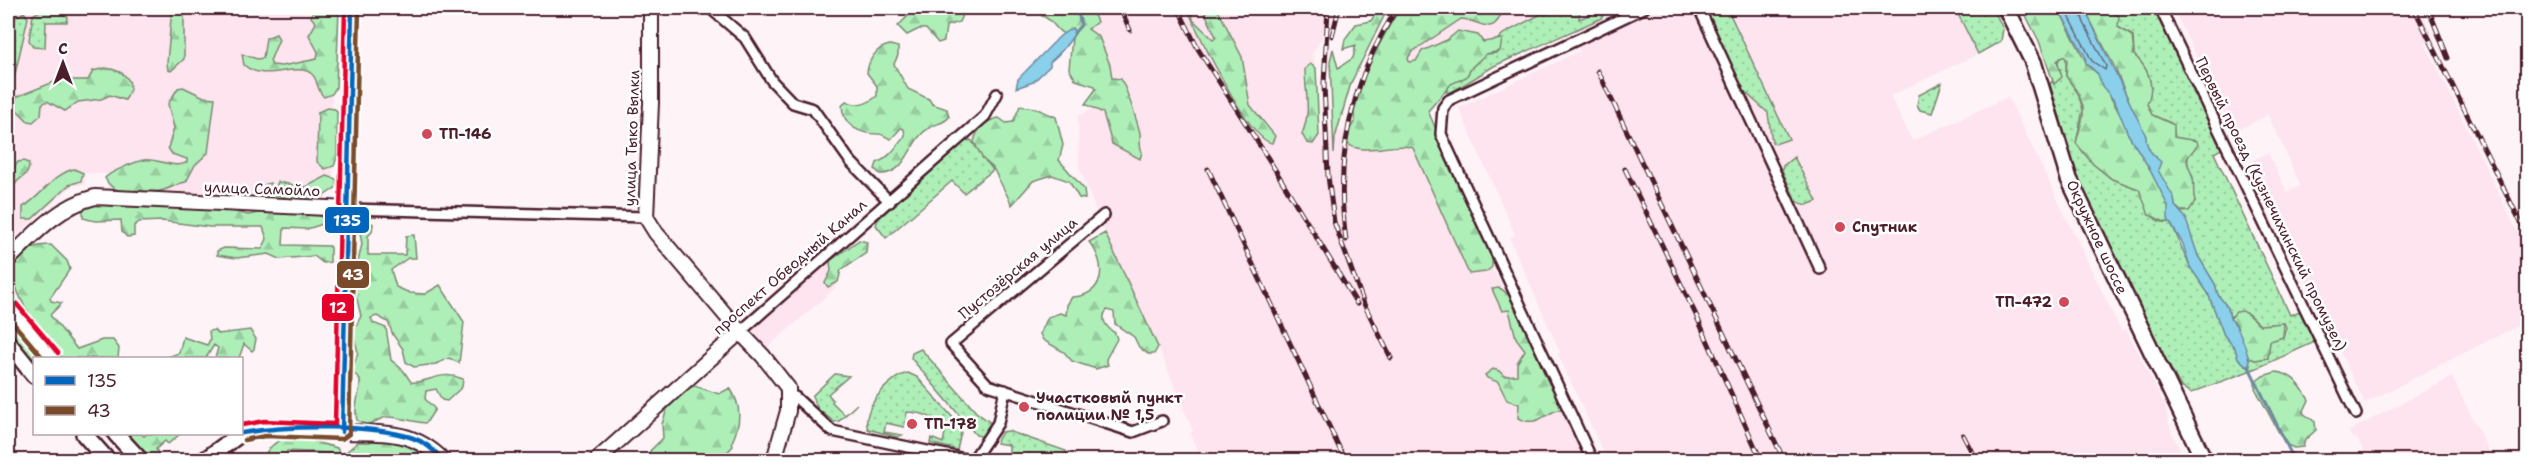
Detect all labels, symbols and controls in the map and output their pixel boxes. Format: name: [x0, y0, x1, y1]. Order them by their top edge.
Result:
north arrow: [33, 33, 93, 93]
text: С: [58, 38, 68, 59]
street label: Первый проезд (Кузнечихинский промузел): [2191, 54, 2351, 354]
street label: улица Тыко Вылки: [620, 69, 644, 207]
place label: ТП-146: [439, 124, 492, 144]
marker: ТП-146: [420, 127, 434, 141]
street label: улица Самойло: [203, 177, 321, 201]
street label: Окружное шоссе: [2062, 177, 2132, 297]
street label: проспект Обводный Канал: [709, 194, 871, 339]
line badge: 135: [324, 206, 370, 234]
text: 135: [333, 210, 361, 231]
street label: Пустозёрская улица: [954, 212, 1082, 324]
place label: Спутник: [1852, 217, 1918, 237]
marker: Спутник: [1833, 220, 1847, 234]
line badge: 43: [336, 260, 370, 289]
text: 43: [342, 264, 364, 285]
place label: ТП-472: [1995, 292, 2052, 312]
line badge: 12: [321, 293, 355, 322]
marker: ТП-472: [2057, 295, 2071, 309]
text: 12: [329, 297, 347, 318]
legend: [33, 357, 243, 435]
text: 135: [87, 369, 117, 393]
place label: Участковый пункт полиции № 1,5: [1036, 388, 1183, 425]
text: 43: [87, 399, 111, 423]
marker: Участковый пункт полиции № 1,5: [1017, 400, 1031, 414]
place label: ТП-178: [924, 414, 977, 434]
marker: ТП-178: [905, 417, 919, 431]

